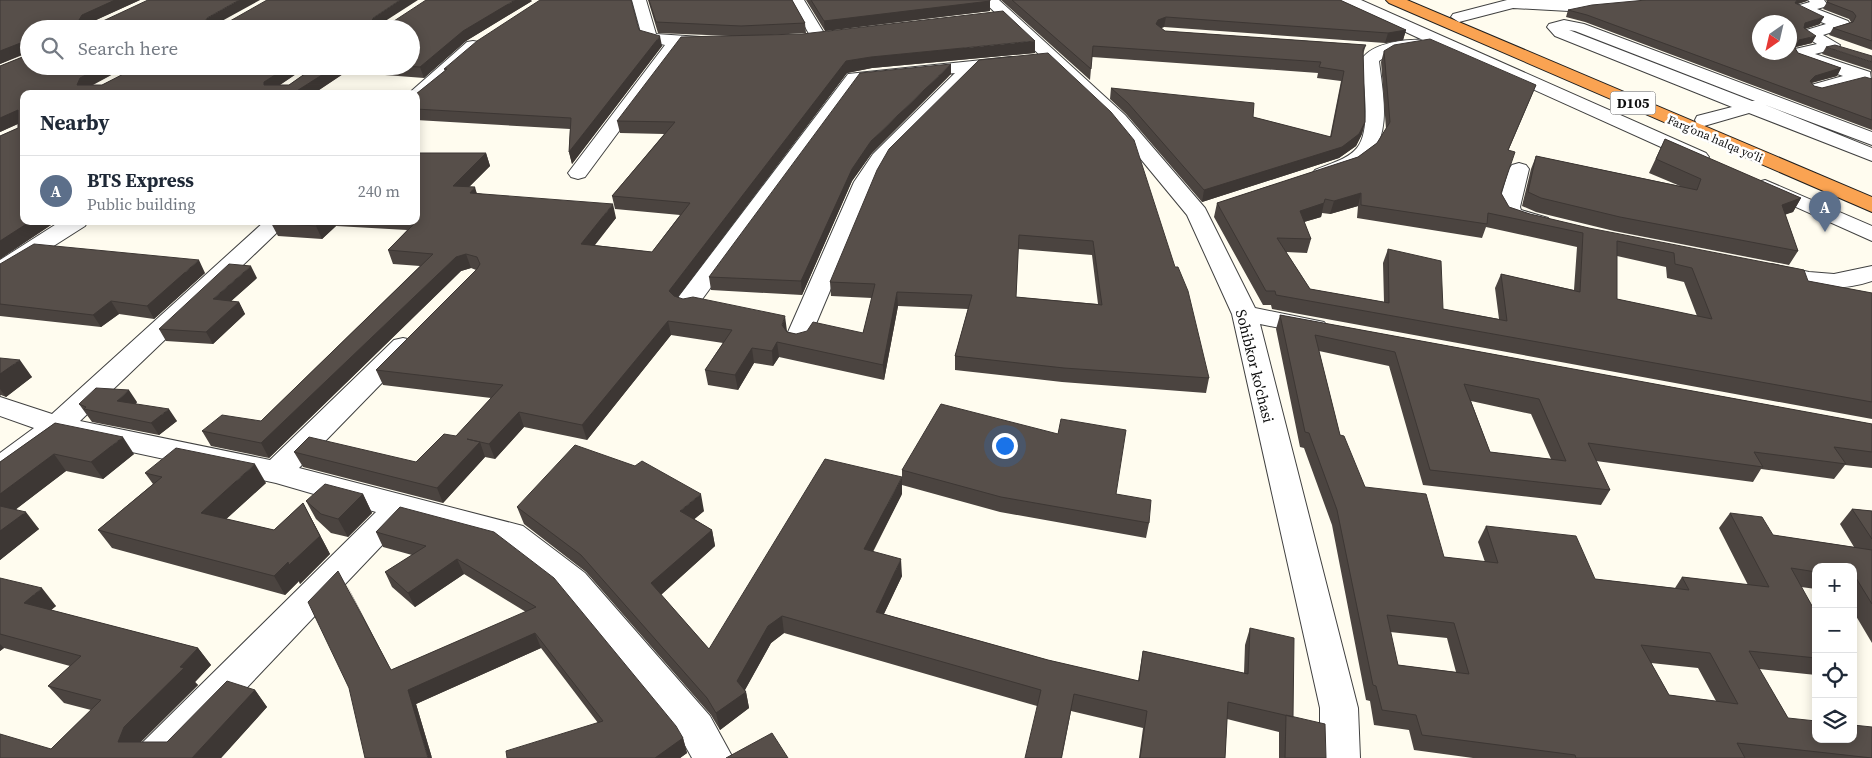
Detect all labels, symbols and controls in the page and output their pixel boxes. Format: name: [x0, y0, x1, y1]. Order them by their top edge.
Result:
north arrow: [1752, 15, 1797, 60]
search box: [20, 20, 420, 75]
icon: search: [38, 34, 66, 62]
text: Search here: [78, 35, 178, 61]
road number: D105: [1610, 92, 1656, 115]
text: Nearby: [40, 108, 110, 137]
street label: Farg‘ona halqa yo‘li: [1665, 112, 1766, 167]
text: BTS Express: [87, 167, 194, 193]
text: A: [51, 180, 61, 202]
text: 240 m: [358, 180, 400, 202]
pin: A: [1809, 191, 1841, 232]
text: Public building: [87, 193, 196, 215]
street label: Sohibkor ko'chasi: [1231, 307, 1279, 425]
your location: [992, 433, 1018, 459]
map controls: [1812, 563, 1857, 743]
button: +: [1812, 563, 1857, 608]
button: −: [1812, 608, 1857, 653]
button: locate: [1812, 653, 1857, 698]
button: layers: [1812, 698, 1857, 743]

